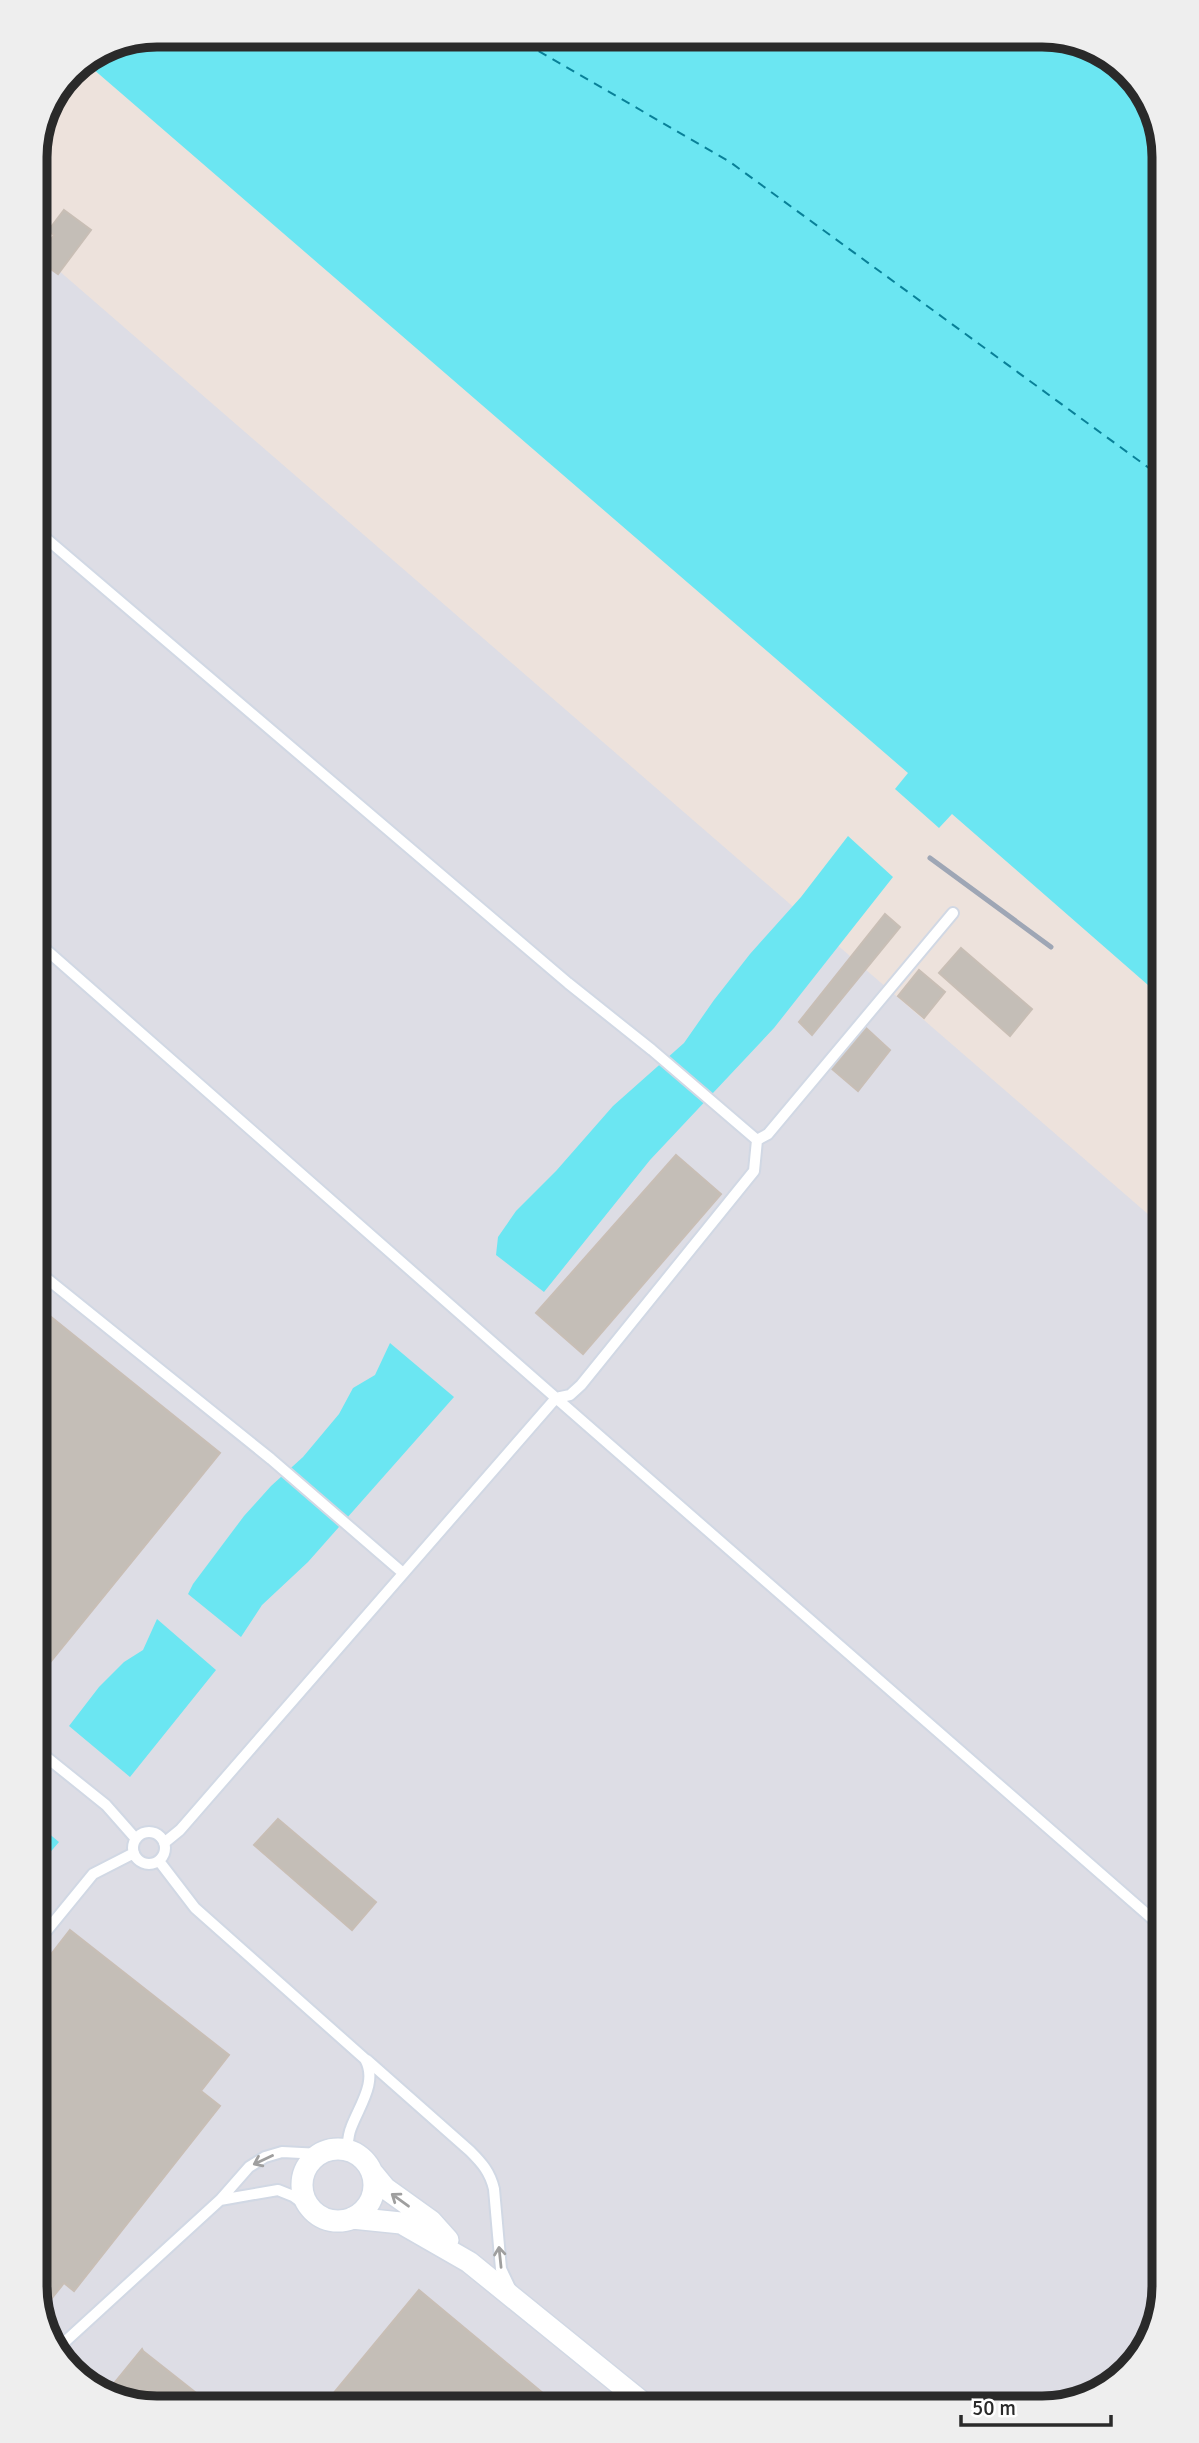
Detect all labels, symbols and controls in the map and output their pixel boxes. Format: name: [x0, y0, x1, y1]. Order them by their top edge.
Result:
one-way arrow: [253, 2154, 274, 2167]
one-way arrow: [392, 2192, 410, 2207]
one-way arrow: [493, 2246, 506, 2268]
scale bar: [961, 2384, 1112, 2428]
text: 50 m: [972, 2395, 1016, 2421]

